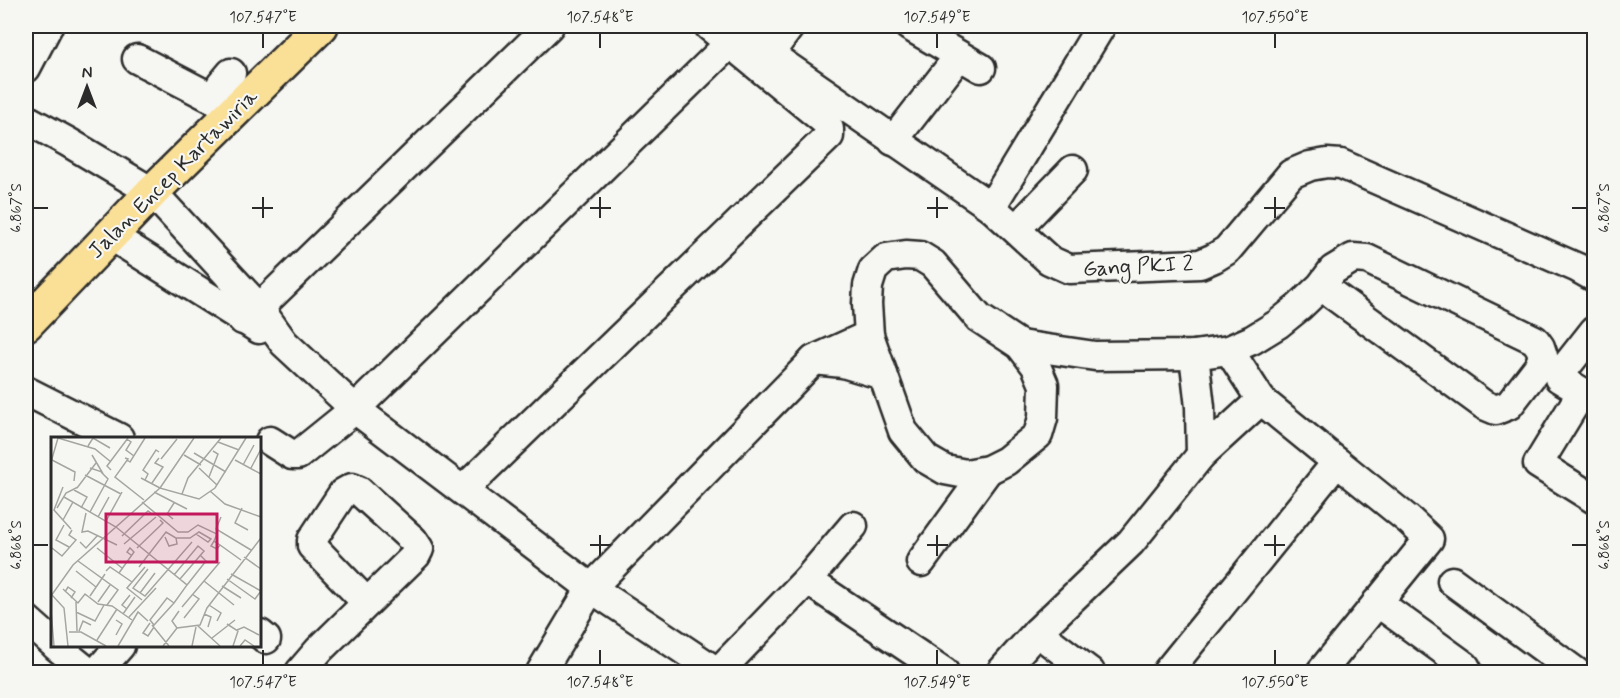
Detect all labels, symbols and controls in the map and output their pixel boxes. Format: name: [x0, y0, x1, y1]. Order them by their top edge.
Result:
text: 107.547°E: [229, 8, 297, 28]
text: 107.548°E: [566, 8, 634, 28]
text: 107.549°E: [903, 8, 971, 28]
text: 107.550°E: [1241, 8, 1309, 28]
north arrow: [57, 57, 117, 117]
text: N: [82, 63, 92, 84]
street label: Jalan Encep Kartawiria: [83, 83, 265, 265]
text: 6.867°S: [7, 183, 27, 233]
text: 6.867°S: [1595, 183, 1615, 233]
street label: Gang PKI 2: [1082, 250, 1194, 287]
inset map: [51, 437, 261, 647]
text: 6.868°S: [7, 520, 27, 570]
text: 6.868°S: [1595, 520, 1615, 570]
text: 107.547°E: [229, 673, 297, 693]
text: 107.548°E: [566, 673, 634, 693]
text: 107.549°E: [903, 673, 971, 693]
text: 107.550°E: [1241, 673, 1309, 693]

